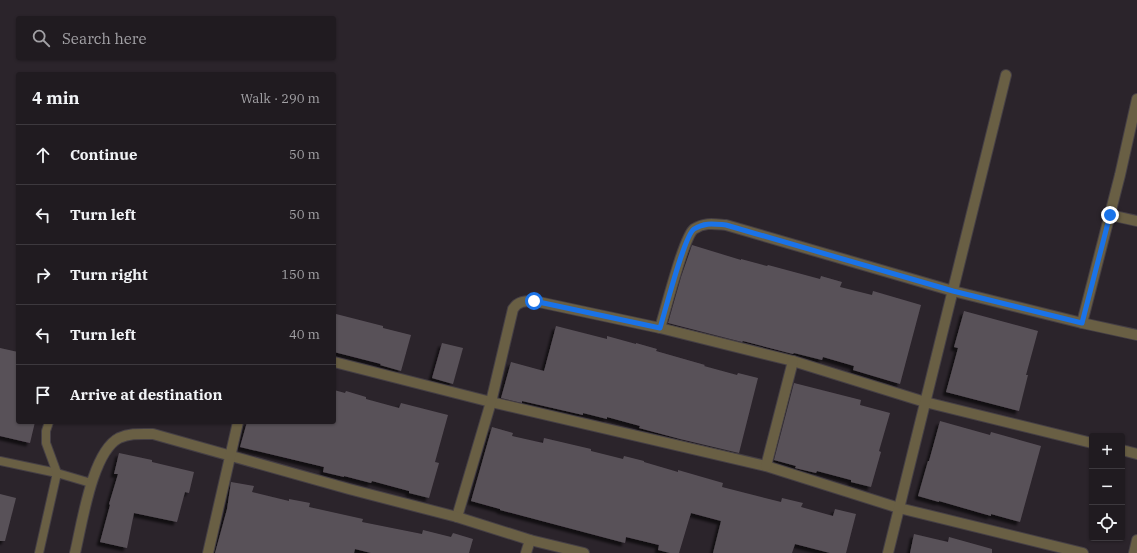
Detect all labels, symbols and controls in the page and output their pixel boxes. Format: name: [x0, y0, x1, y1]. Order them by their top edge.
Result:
search box: [16, 16, 336, 60]
icon: search: [30, 27, 52, 49]
text: Search here: [62, 29, 147, 48]
text: 4 min: [32, 87, 80, 109]
text: Walk · 290 m: [241, 90, 320, 107]
icon: ahead: [32, 144, 54, 166]
text: Continue: [70, 145, 137, 164]
text: 50 m: [289, 146, 320, 163]
icon: left: [32, 204, 54, 226]
text: Turn left: [70, 205, 136, 224]
text: 50 m: [289, 206, 320, 223]
route end: [1101, 206, 1119, 224]
icon: right: [32, 264, 54, 286]
text: Turn right: [70, 265, 148, 284]
text: 150 m: [281, 266, 320, 283]
route start: [525, 292, 543, 310]
icon: left: [32, 324, 54, 346]
text: Turn left: [70, 325, 136, 344]
text: 40 m: [289, 326, 320, 343]
icon: arrive: [32, 384, 54, 406]
text: Arrive at destination: [70, 385, 222, 404]
map controls: [1089, 433, 1125, 541]
button: +: [1089, 433, 1125, 469]
button: −: [1089, 469, 1125, 505]
button: locate: [1089, 505, 1125, 541]

